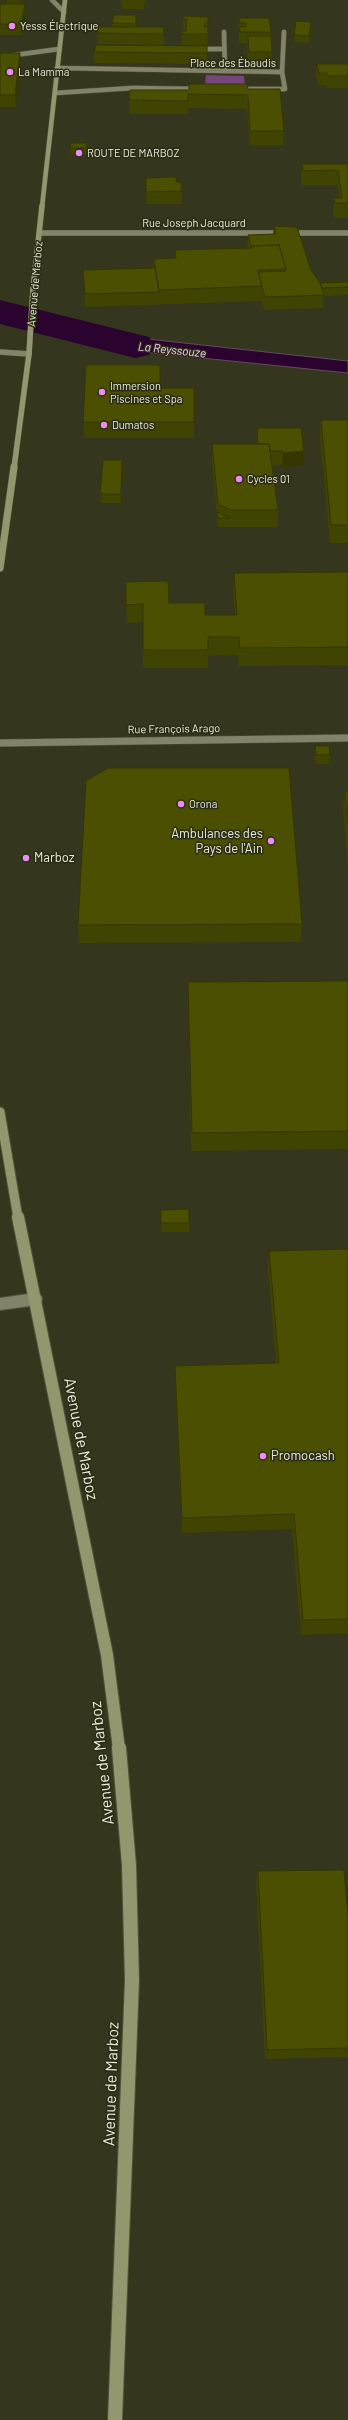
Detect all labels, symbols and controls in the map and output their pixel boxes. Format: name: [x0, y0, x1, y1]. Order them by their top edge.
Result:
place label: Yesss Électrique: [20, 19, 98, 33]
marker: Yesss Électrique: [7, 21, 17, 31]
street label: Place des Ébaudis: [190, 56, 276, 70]
place label: La Mamma: [18, 65, 69, 79]
marker: La Mamma: [5, 67, 15, 77]
place label: ROUTE DE MARBOZ: [87, 146, 179, 160]
marker: ROUTE DE MARBOZ: [74, 148, 84, 158]
street label: Rue Joseph Jacquard: [142, 216, 246, 230]
street label: Avenue de Marboz: [25, 241, 45, 327]
water label: La Reyssouze: [137, 339, 207, 361]
place label: Immersion Piscines et Spa: [110, 379, 182, 405]
marker: Immersion Piscines et Spa: [97, 387, 107, 397]
place label: Dumatos: [112, 418, 154, 432]
marker: Dumatos: [99, 420, 109, 430]
place label: Cycles 01: [247, 472, 290, 486]
marker: Cycles 01: [234, 474, 244, 484]
street label: Rue François Arago: [128, 722, 220, 736]
place label: Orona: [189, 797, 217, 811]
marker: Orona: [176, 799, 186, 809]
place label: Ambulances des Pays de l'Ain: [171, 826, 263, 857]
marker: Ambulances des Pays de l'Ain: [266, 836, 276, 846]
place label: Marboz: [34, 850, 75, 866]
marker: Marboz: [21, 853, 31, 863]
street label: Avenue de Marboz: [60, 1376, 102, 1502]
place label: Promocash: [271, 1448, 335, 1464]
marker: Promocash: [258, 1451, 268, 1461]
street label: Avenue de Marboz: [86, 1700, 118, 1826]
street label: Avenue de Marboz: [99, 2021, 123, 2147]

